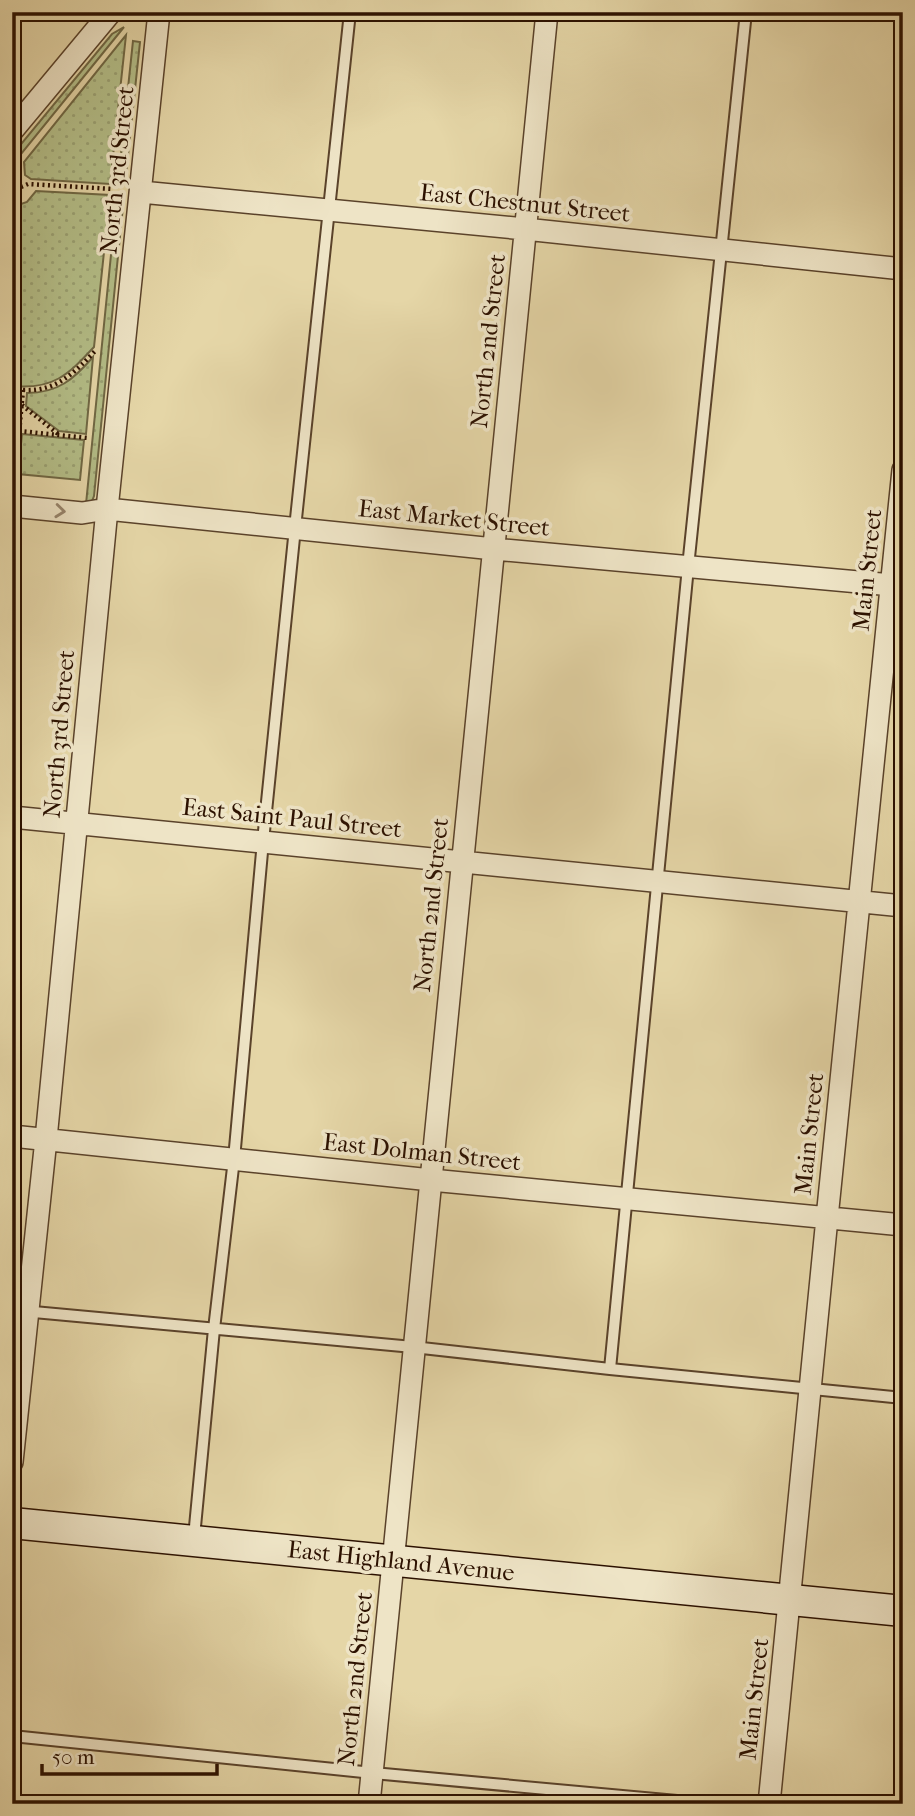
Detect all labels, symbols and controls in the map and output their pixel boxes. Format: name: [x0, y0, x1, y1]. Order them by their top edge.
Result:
street label: North 3rd Street: [94, 84, 140, 255]
street label: East Chestnut Street: [418, 178, 632, 228]
street label: North 2nd Street: [465, 252, 511, 429]
street label: East Market Street: [357, 494, 552, 542]
one-way arrow: [55, 503, 66, 518]
street label: Main Street: [847, 507, 887, 632]
street label: North 3rd Street: [38, 648, 80, 819]
street label: East Saint Paul Street: [181, 793, 403, 843]
street label: North 2nd Street: [408, 816, 454, 993]
street label: Main Street: [789, 1071, 829, 1196]
street label: East Dolman Street: [322, 1128, 523, 1176]
street label: East Highland Avenue: [286, 1535, 516, 1587]
street label: North 2nd Street: [332, 1590, 378, 1767]
street label: Main Street: [734, 1636, 774, 1761]
scale bar: [42, 1732, 217, 1776]
text: 50 m: [52, 1745, 95, 1769]

